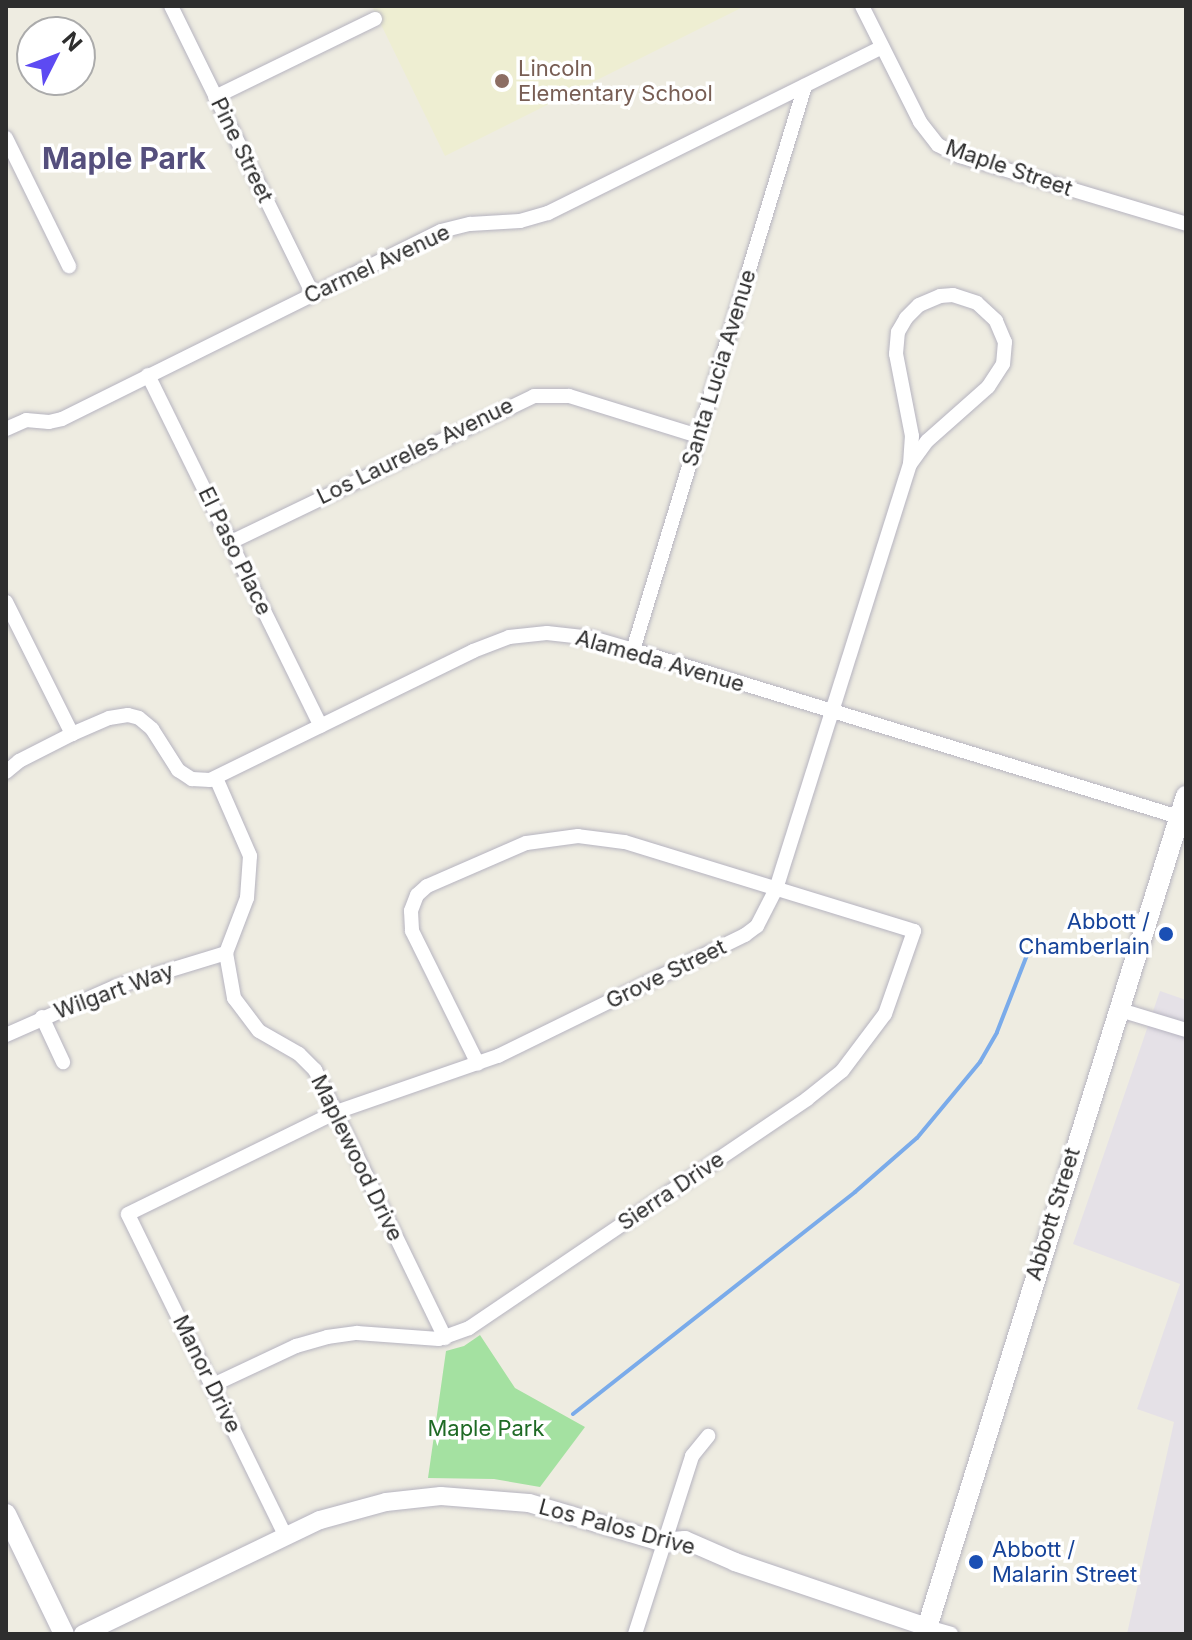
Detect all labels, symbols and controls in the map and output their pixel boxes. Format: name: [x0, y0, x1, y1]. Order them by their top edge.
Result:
north arrow: [16, 16, 96, 96]
text: N: [57, 26, 88, 56]
place label: Lincoln Elementary School: [518, 55, 713, 106]
marker: Lincoln Elementary School: [493, 72, 511, 90]
street label: Pine Street: [205, 93, 279, 207]
street label: Maple Street: [942, 134, 1076, 202]
district label: Maple Park: [42, 140, 206, 176]
street label: Carmel Avenue: [300, 219, 454, 309]
street label: Santa Lucia Avenue: [676, 266, 762, 470]
street label: Los Laureles Avenue: [312, 392, 518, 510]
street label: El Paso Place: [193, 483, 277, 619]
street label: Alameda Avenue: [573, 624, 747, 698]
place label: Abbott / Chamberlain: [1018, 908, 1150, 960]
marker: Abbott / Chamberlain: [1157, 925, 1175, 943]
street label: Grove Street: [602, 934, 730, 1014]
street label: Wilgart Way: [51, 957, 177, 1025]
street label: Maplewood Drive: [305, 1071, 409, 1245]
street label: Abbott Street: [1020, 1144, 1086, 1284]
street label: Sierra Drive: [613, 1146, 729, 1236]
street label: Manor Drive: [167, 1311, 247, 1437]
park label: Maple Park: [427, 1416, 545, 1442]
street label: Los Palos Drive: [536, 1493, 698, 1561]
place label: Abbott / Malarin Street: [992, 1536, 1137, 1588]
marker: Abbott / Malarin Street: [967, 1553, 985, 1571]

